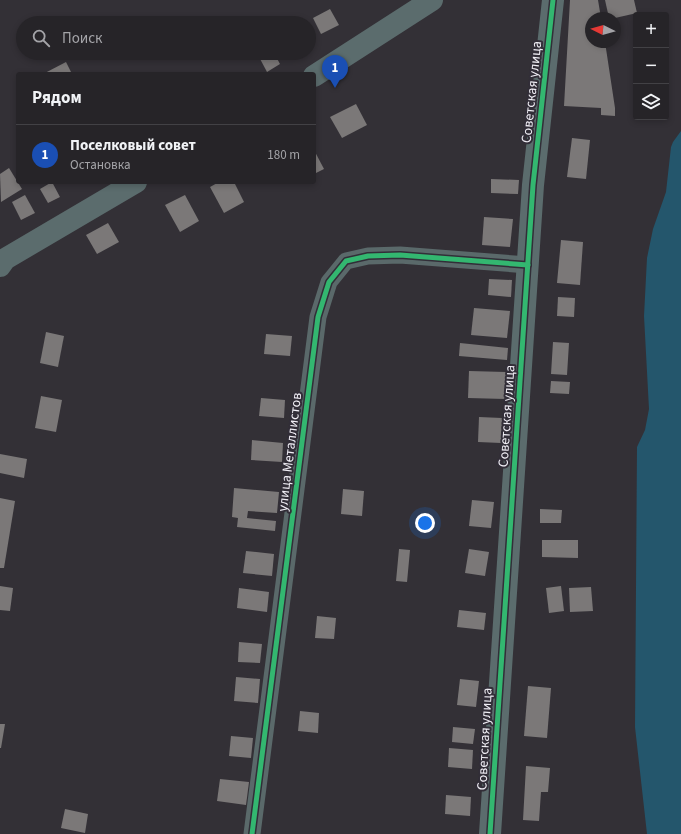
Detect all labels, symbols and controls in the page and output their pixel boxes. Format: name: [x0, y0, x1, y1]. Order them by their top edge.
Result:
north arrow: [585, 12, 621, 48]
map controls: [633, 12, 669, 120]
button: +: [633, 12, 669, 48]
search box: [16, 16, 316, 60]
icon: search: [30, 27, 52, 49]
text: Поиск: [62, 28, 103, 49]
street label: Советская улица: [517, 40, 547, 144]
button: −: [633, 48, 669, 84]
pin: 1: [322, 55, 348, 88]
button: layers: [633, 84, 669, 120]
text: Рядом: [32, 86, 82, 110]
text: Поселковый совет: [70, 135, 196, 156]
text: 1: [42, 146, 48, 164]
text: 180 m: [267, 146, 300, 164]
text: Остановка: [70, 156, 131, 174]
street label: Советская улица: [493, 364, 521, 468]
street label: улица Металлистов: [273, 392, 307, 513]
your location: [415, 513, 435, 533]
street label: Советская улица: [472, 687, 498, 791]

